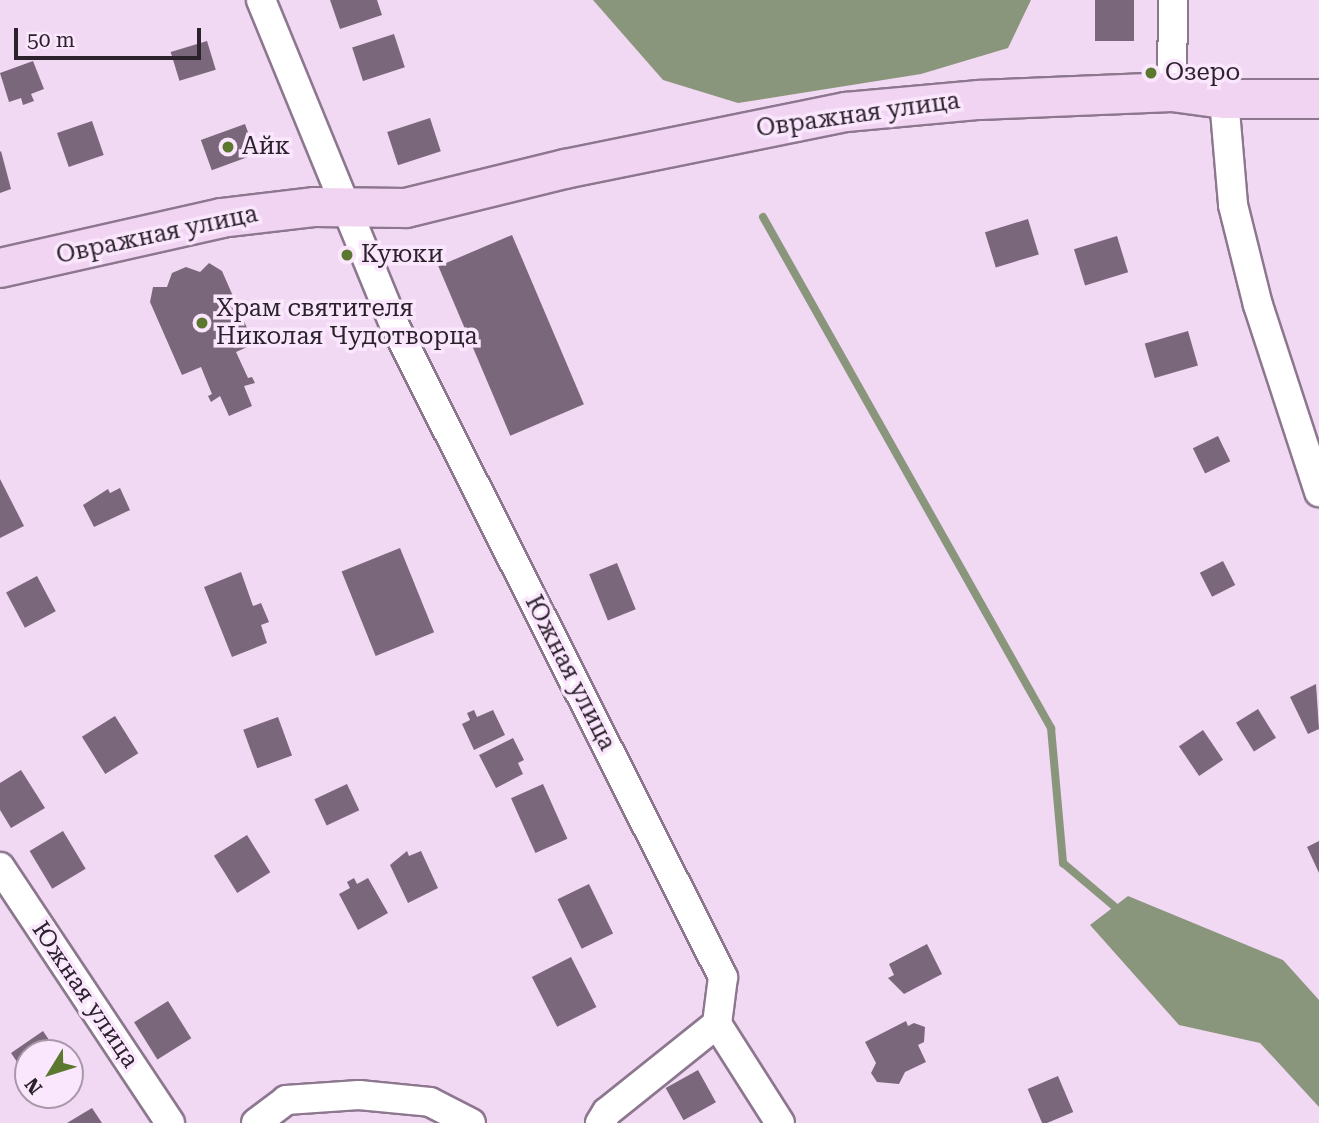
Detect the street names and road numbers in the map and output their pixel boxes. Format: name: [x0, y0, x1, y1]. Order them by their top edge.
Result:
street label: Овражная улица: [755, 86, 961, 144]
street label: Овражная улица: [54, 200, 260, 270]
street label: Южная улица: [519, 591, 621, 755]
street label: Южная улица: [26, 916, 144, 1074]

